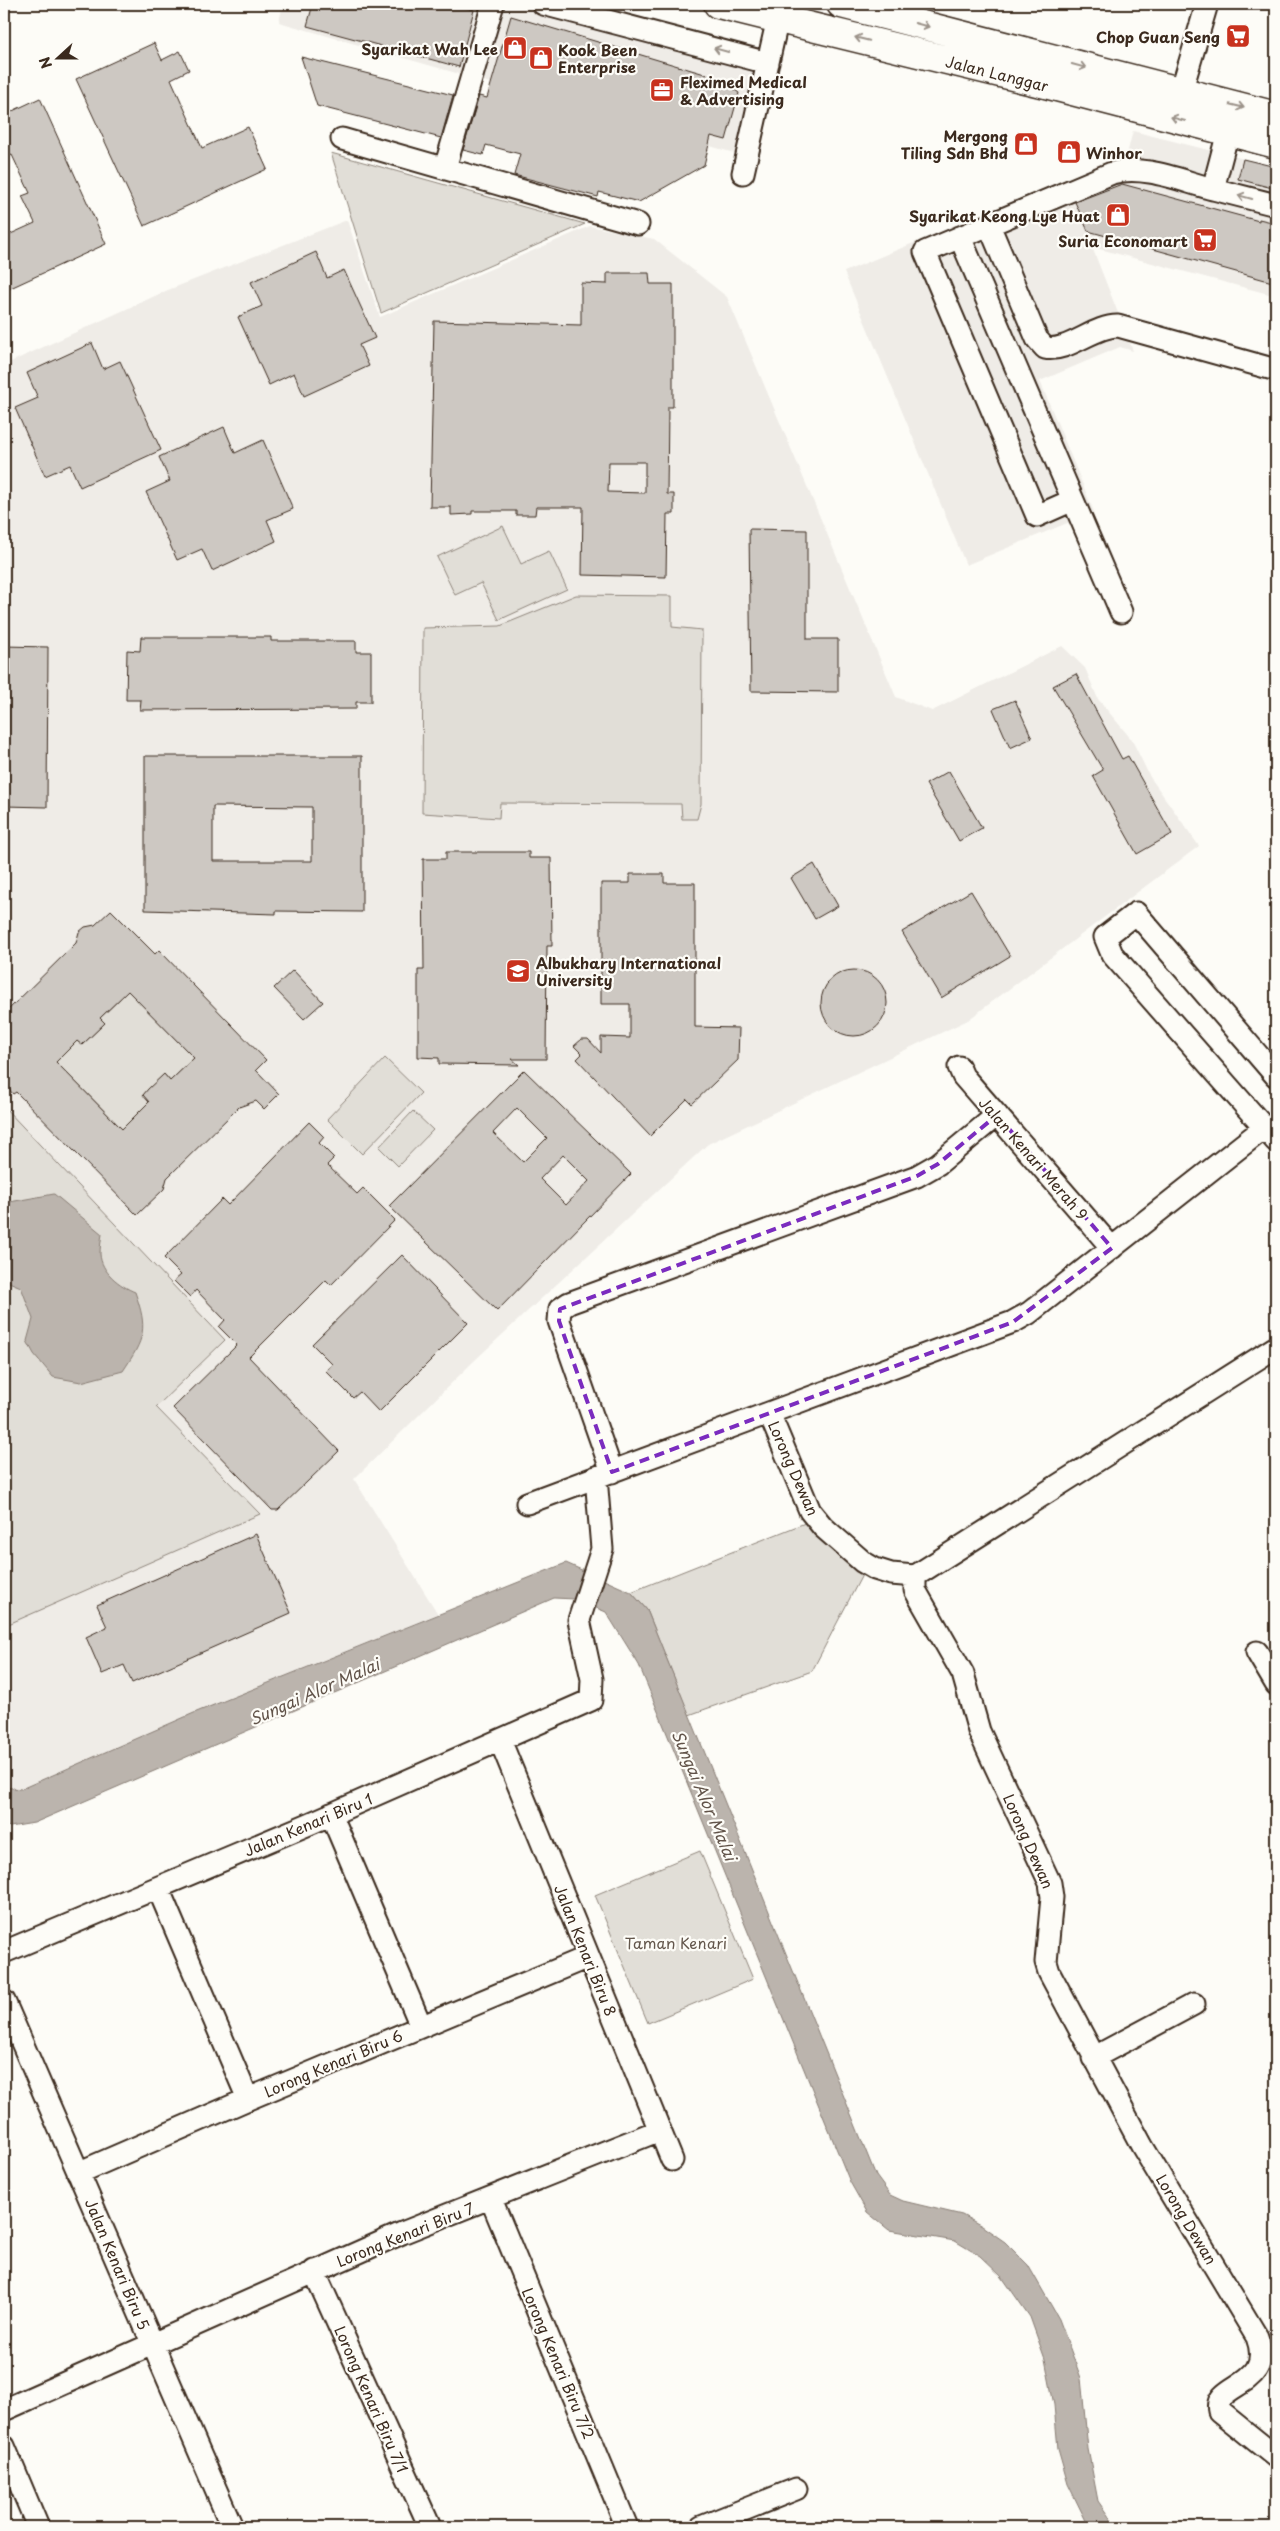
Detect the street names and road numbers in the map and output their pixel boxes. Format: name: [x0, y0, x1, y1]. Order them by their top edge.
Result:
street label: Jalan Langgar: [943, 49, 1051, 97]
street label: Jalan Kenari Merah 9: [974, 1091, 1094, 1225]
street label: Lorong Dewan: [763, 1417, 825, 1519]
street label: Jalan Kenari Biru 1: [240, 1787, 376, 1861]
street label: Lorong Dewan: [998, 1790, 1060, 1892]
street label: Jalan Kenari Biru 8: [549, 1881, 623, 2019]
street label: Lorong Kenari Biru 6: [260, 2023, 406, 2103]
street label: Lorong Dewan: [1151, 2170, 1223, 2268]
street label: Jalan Kenari Biru 5: [80, 2195, 156, 2333]
street label: Lorong Kenari Biru 7: [333, 2196, 478, 2272]
street label: Lorong Kenari Biru 7/2: [517, 2284, 601, 2442]
street label: Lorong Kenari Biru 7/1: [329, 2322, 415, 2476]

